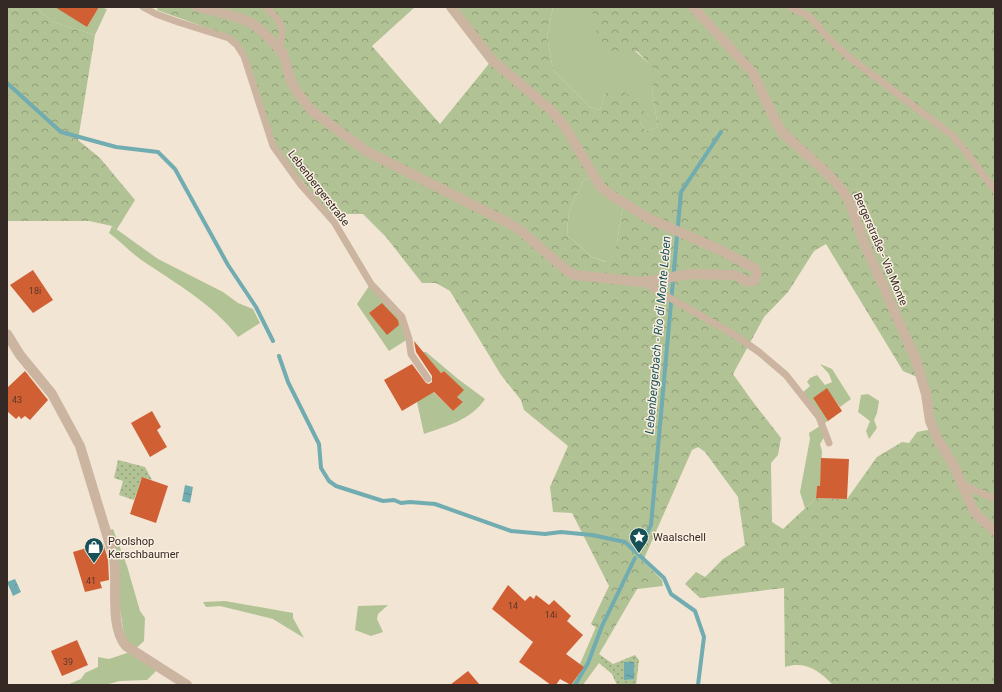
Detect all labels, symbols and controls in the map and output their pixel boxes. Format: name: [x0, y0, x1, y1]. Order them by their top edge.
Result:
street label: Lebenbergerstraße: [285, 148, 352, 229]
street label: Bergerstraße - Via Monte: [851, 191, 910, 308]
water label: Lebenbergerbach - Rio di Monte Leben: [642, 235, 674, 435]
house number: 18i: [29, 286, 41, 296]
house number: 43: [12, 395, 22, 405]
place icon: Waalschell: [628, 526, 650, 554]
place label: Waalschell: [653, 531, 706, 544]
place label: Poolshop Kerschbaumer: [108, 535, 180, 561]
shop icon: Poolshop Kerschbaumer: [83, 536, 105, 564]
house number: 41: [86, 576, 96, 586]
house number: 14: [508, 601, 518, 611]
house number: 14i: [545, 610, 557, 620]
house number: 39: [63, 657, 73, 667]

